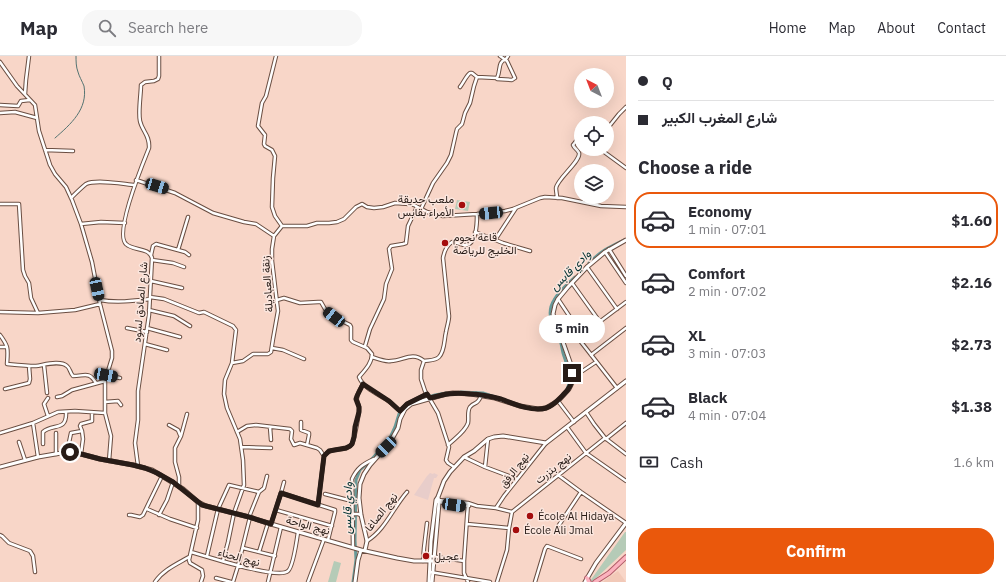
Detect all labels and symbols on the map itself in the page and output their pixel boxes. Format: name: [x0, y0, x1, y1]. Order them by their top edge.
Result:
north arrow: [574, 68, 614, 108]
car: [144, 177, 170, 195]
place label: ملعب حديقة الأمراء بقابس: [398, 192, 454, 219]
marker: ملعب حديقة الأمراء بقابس: [457, 200, 467, 210]
car: [478, 206, 504, 220]
place label: قاعة نجوم الخليج للرياضة: [453, 230, 517, 258]
marker: قاعة نجوم الخليج للرياضة: [440, 238, 450, 248]
water label: وادي قابس: [546, 246, 596, 296]
street label: زنقة العباديلة: [258, 255, 276, 313]
street label: شارع الصادق لسود: [130, 261, 152, 343]
car: [89, 276, 105, 302]
car: [321, 305, 347, 329]
callout: 5 min: [539, 315, 605, 343]
route end: [563, 364, 581, 382]
car: [93, 367, 119, 383]
car: [373, 434, 399, 460]
route start: [61, 443, 79, 461]
street label: نهج بنزرت: [532, 449, 575, 487]
street label: نهج الرفق: [496, 450, 533, 491]
water label: وادي قابس: [339, 481, 358, 534]
street label: نهج الصاغا: [361, 490, 401, 535]
car: [441, 497, 467, 513]
place label: École Al Hidaya: [538, 509, 614, 523]
marker: École Al Hidaya: [525, 511, 535, 521]
street label: نهج الواحة: [284, 512, 332, 539]
place label: École Ali Jmal: [524, 523, 593, 537]
marker: École Ali Jmal: [511, 525, 521, 535]
street label: نهج الحناء: [216, 545, 262, 570]
place label: عجيل: [434, 549, 459, 563]
marker: عجيل: [421, 551, 431, 561]

